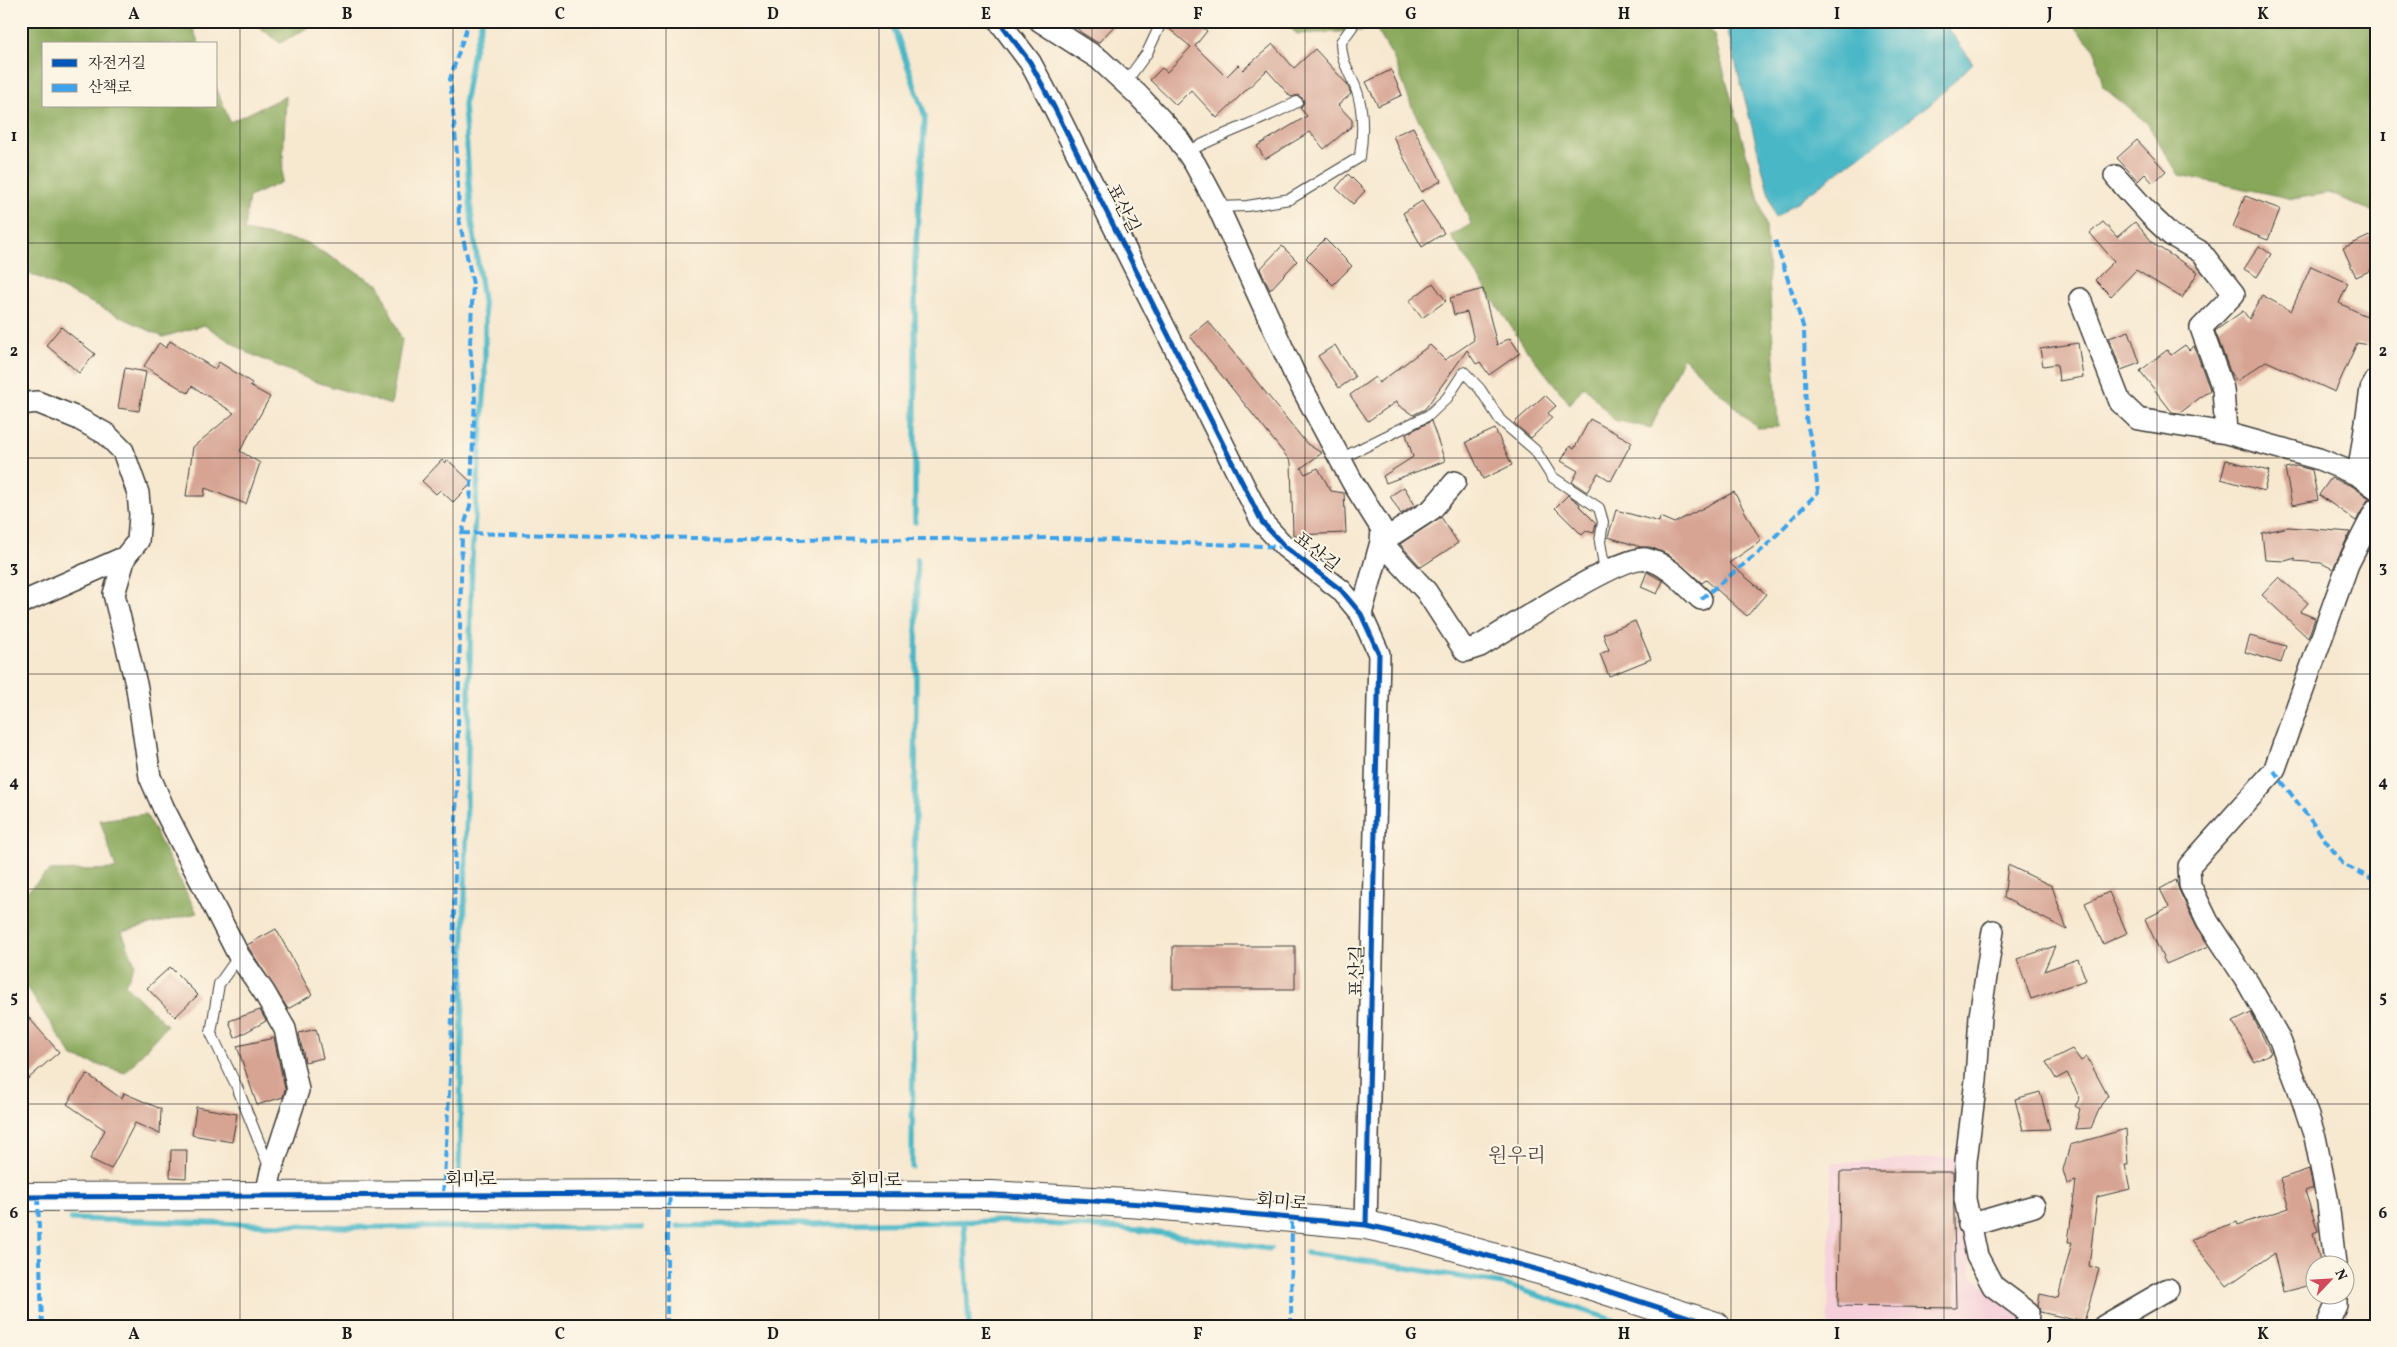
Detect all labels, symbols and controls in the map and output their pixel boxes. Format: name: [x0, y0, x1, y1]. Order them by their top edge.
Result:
text: A: [128, 4, 140, 26]
text: B: [342, 4, 353, 26]
text: C: [555, 4, 565, 26]
text: D: [767, 4, 779, 26]
text: E: [981, 4, 991, 26]
text: F: [1193, 4, 1203, 26]
text: G: [1405, 4, 1417, 26]
text: H: [1618, 4, 1630, 26]
text: I: [1834, 4, 1840, 26]
text: J: [2046, 4, 2053, 26]
text: K: [2257, 4, 2269, 26]
legend: [42, 42, 218, 108]
text: 자전거길: [88, 54, 146, 75]
text: 산책로: [88, 78, 132, 99]
text: 1: [11, 126, 17, 148]
text: 1: [2380, 126, 2386, 148]
street label: 표산길: [1099, 180, 1145, 238]
text: 2: [10, 341, 18, 363]
text: 2: [2379, 341, 2387, 363]
street label: 표산길: [1288, 527, 1344, 579]
text: 3: [10, 557, 18, 579]
text: 3: [2379, 557, 2387, 579]
text: 4: [9, 772, 19, 794]
text: 4: [2378, 772, 2388, 794]
street label: 표산길: [1345, 945, 1371, 997]
text: 5: [10, 987, 18, 1009]
text: 5: [2379, 987, 2387, 1009]
district label: 원우리: [1488, 1143, 1546, 1171]
street label: 회미로: [445, 1168, 497, 1193]
street label: 회미로: [850, 1169, 902, 1194]
street label: 회미로: [1255, 1188, 1309, 1218]
text: 6: [10, 1203, 19, 1225]
text: 6: [2379, 1203, 2388, 1225]
north arrow: [2304, 1254, 2354, 1304]
text: N: [2330, 1267, 2351, 1284]
text: A: [128, 1324, 140, 1346]
text: B: [342, 1324, 353, 1346]
text: C: [555, 1324, 565, 1346]
text: D: [767, 1324, 779, 1346]
text: E: [981, 1324, 991, 1346]
text: F: [1193, 1324, 1203, 1346]
text: G: [1405, 1324, 1417, 1346]
text: H: [1618, 1324, 1630, 1346]
text: I: [1834, 1324, 1840, 1346]
text: J: [2046, 1324, 2053, 1346]
text: K: [2257, 1324, 2269, 1346]

